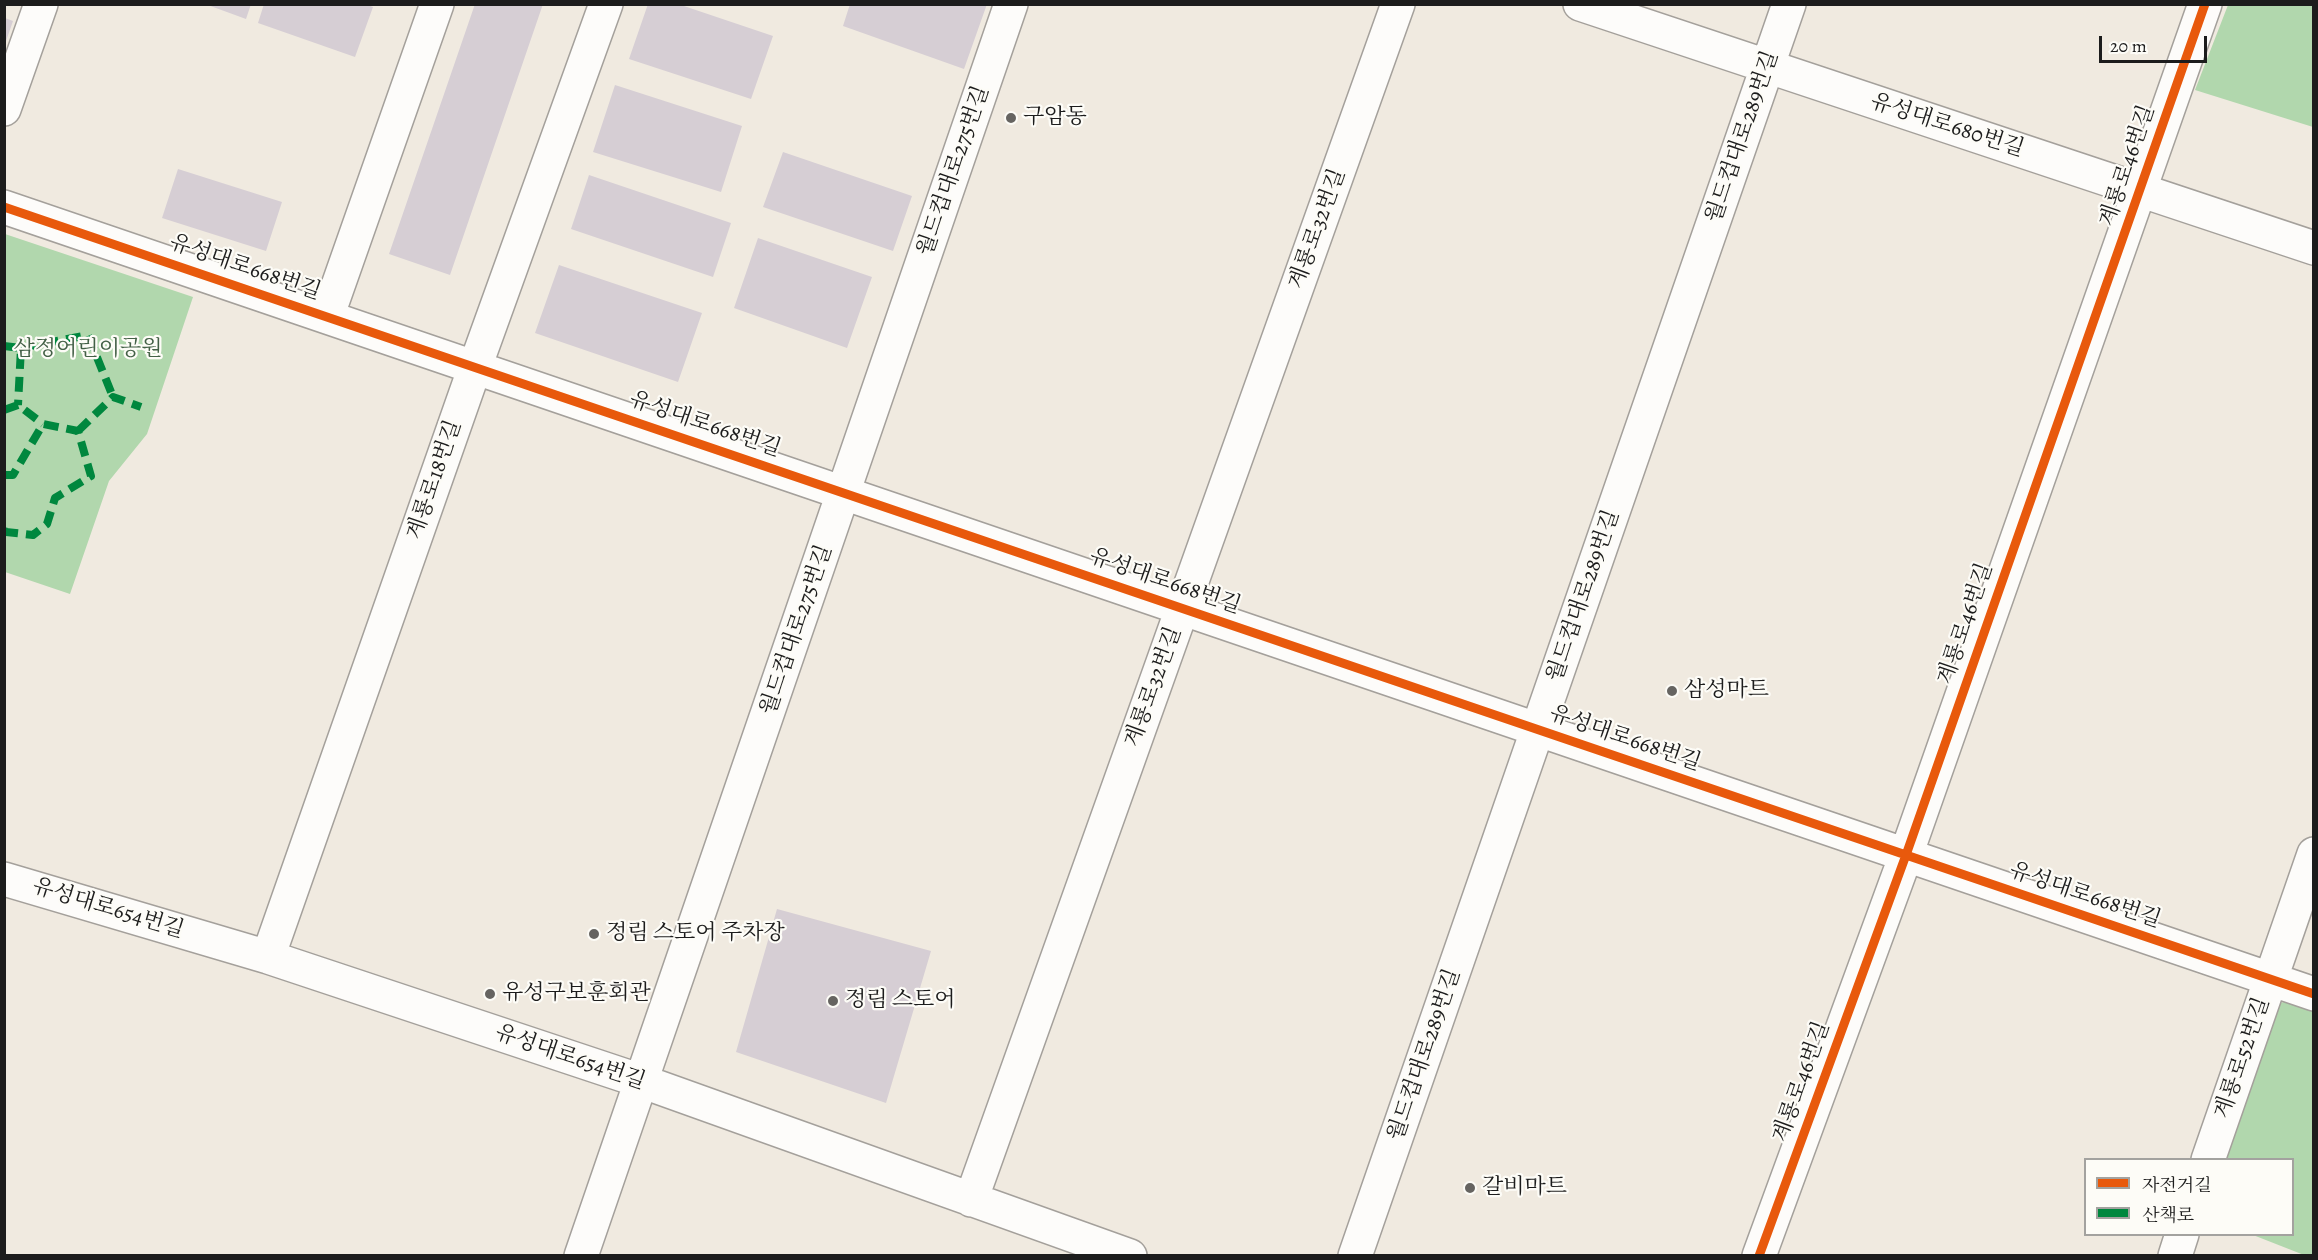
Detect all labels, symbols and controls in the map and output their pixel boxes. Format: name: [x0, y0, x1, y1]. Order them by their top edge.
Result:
scale bar: [2102, 24, 2210, 62]
text: 20 m: [2110, 34, 2147, 58]
street label: 월드컵대로289번길: [1701, 48, 1785, 226]
street label: 월드컵대로275번길: [913, 83, 995, 259]
street label: 유성대로680번길: [1867, 89, 2027, 163]
street label: 계룡로46번길: [2095, 102, 2161, 230]
place label: 구암동: [1023, 105, 1087, 131]
marker: 구암동: [1004, 111, 1018, 125]
street label: 계룡로32번길: [1284, 165, 1352, 293]
street label: 유성대로668번길: [166, 230, 324, 306]
park label: 삼정어린이공원: [14, 337, 162, 363]
street label: 유성대로668번길: [626, 387, 784, 463]
street label: 계룡로18번길: [402, 417, 468, 543]
street label: 월드컵대로289번길: [1542, 507, 1626, 685]
street label: 월드컵대로275번길: [756, 542, 838, 718]
street label: 유성대로668번길: [1086, 544, 1244, 620]
street label: 계룡로46번길: [1933, 560, 1999, 688]
street label: 계룡로32번길: [1120, 623, 1188, 751]
place label: 삼성마트: [1684, 678, 1769, 704]
marker: 삼성마트: [1665, 684, 1679, 698]
street label: 유성대로668번길: [1546, 701, 1704, 777]
street label: 유성대로668번길: [2006, 858, 2164, 934]
street label: 유성대로654번길: [29, 873, 187, 945]
place label: 정림 스토어 주차장: [606, 921, 785, 947]
marker: 정림 스토어 주차장: [587, 927, 601, 941]
street label: 월드컵대로289번길: [1383, 966, 1467, 1144]
place label: 유성구보훈회관: [502, 981, 651, 1007]
marker: 유성구보훈회관: [483, 987, 497, 1001]
place label: 정림 스토어: [845, 988, 956, 1014]
marker: 정림 스토어: [826, 994, 840, 1008]
street label: 계룡로52번길: [2210, 994, 2276, 1122]
street label: 계룡로46번길: [1768, 1018, 1836, 1146]
street label: 유성대로654번길: [491, 1020, 649, 1096]
legend: [2084, 1158, 2294, 1236]
text: 자전거길: [2142, 1173, 2212, 1197]
place label: 갈비마트: [1482, 1175, 1567, 1201]
marker: 갈비마트: [1463, 1181, 1477, 1195]
text: 산책로: [2142, 1203, 2194, 1227]

